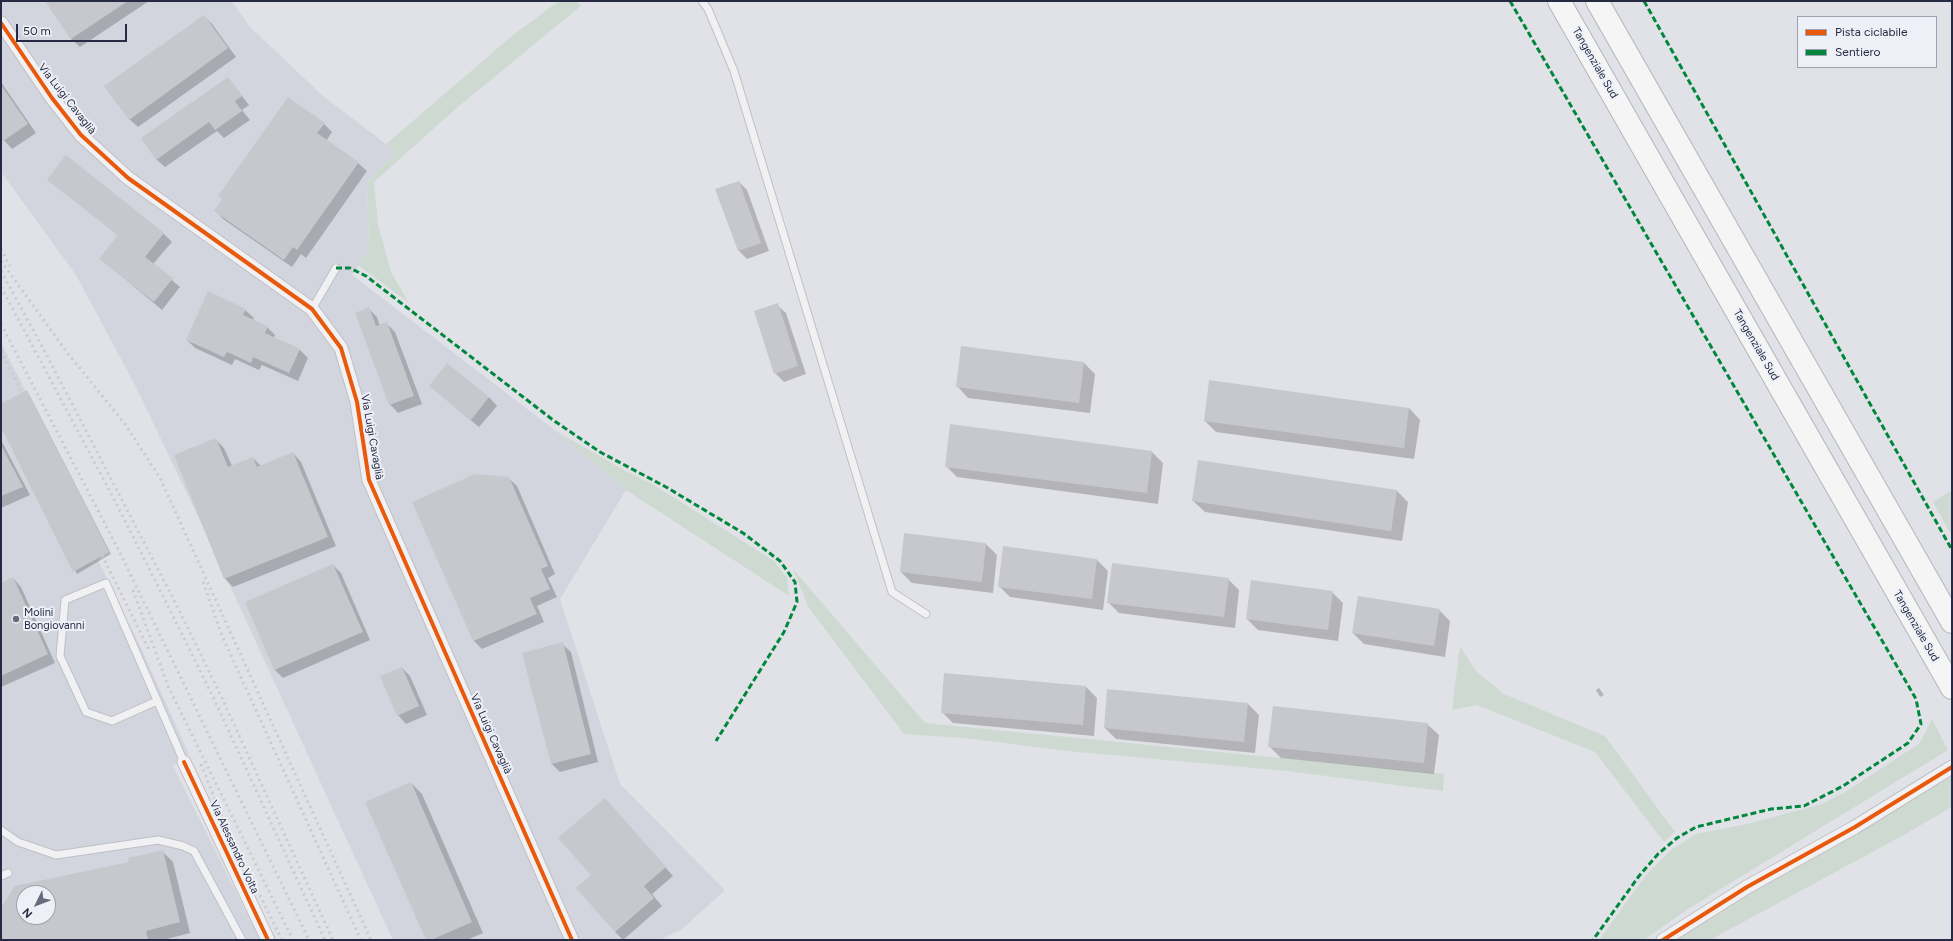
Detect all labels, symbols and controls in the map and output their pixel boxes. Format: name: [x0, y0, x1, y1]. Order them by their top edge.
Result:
scale bar: [18, 16, 129, 42]
legend: [1797, 16, 1937, 68]
text: 50 m: [23, 24, 51, 38]
street label: Tangenziale Sud: [1569, 25, 1621, 101]
text: Pista ciclabile: [1835, 25, 1907, 39]
text: Sentiero: [1835, 45, 1881, 59]
street label: Via Luigi Cavaglià: [35, 61, 99, 137]
street label: Tangenziale Sud: [1730, 307, 1782, 383]
street label: Via Luigi Cavaglià: [358, 393, 386, 481]
street label: Tangenziale Sud: [1890, 588, 1942, 664]
place label: Molini Bongiovanni: [24, 606, 85, 632]
marker: Molini Bongiovanni: [11, 614, 21, 624]
street label: Via Luigi Cavaglià: [467, 692, 515, 776]
street label: Via Alessandro Volta: [207, 798, 261, 896]
north arrow: [16, 885, 56, 925]
text: N: [20, 905, 35, 920]

